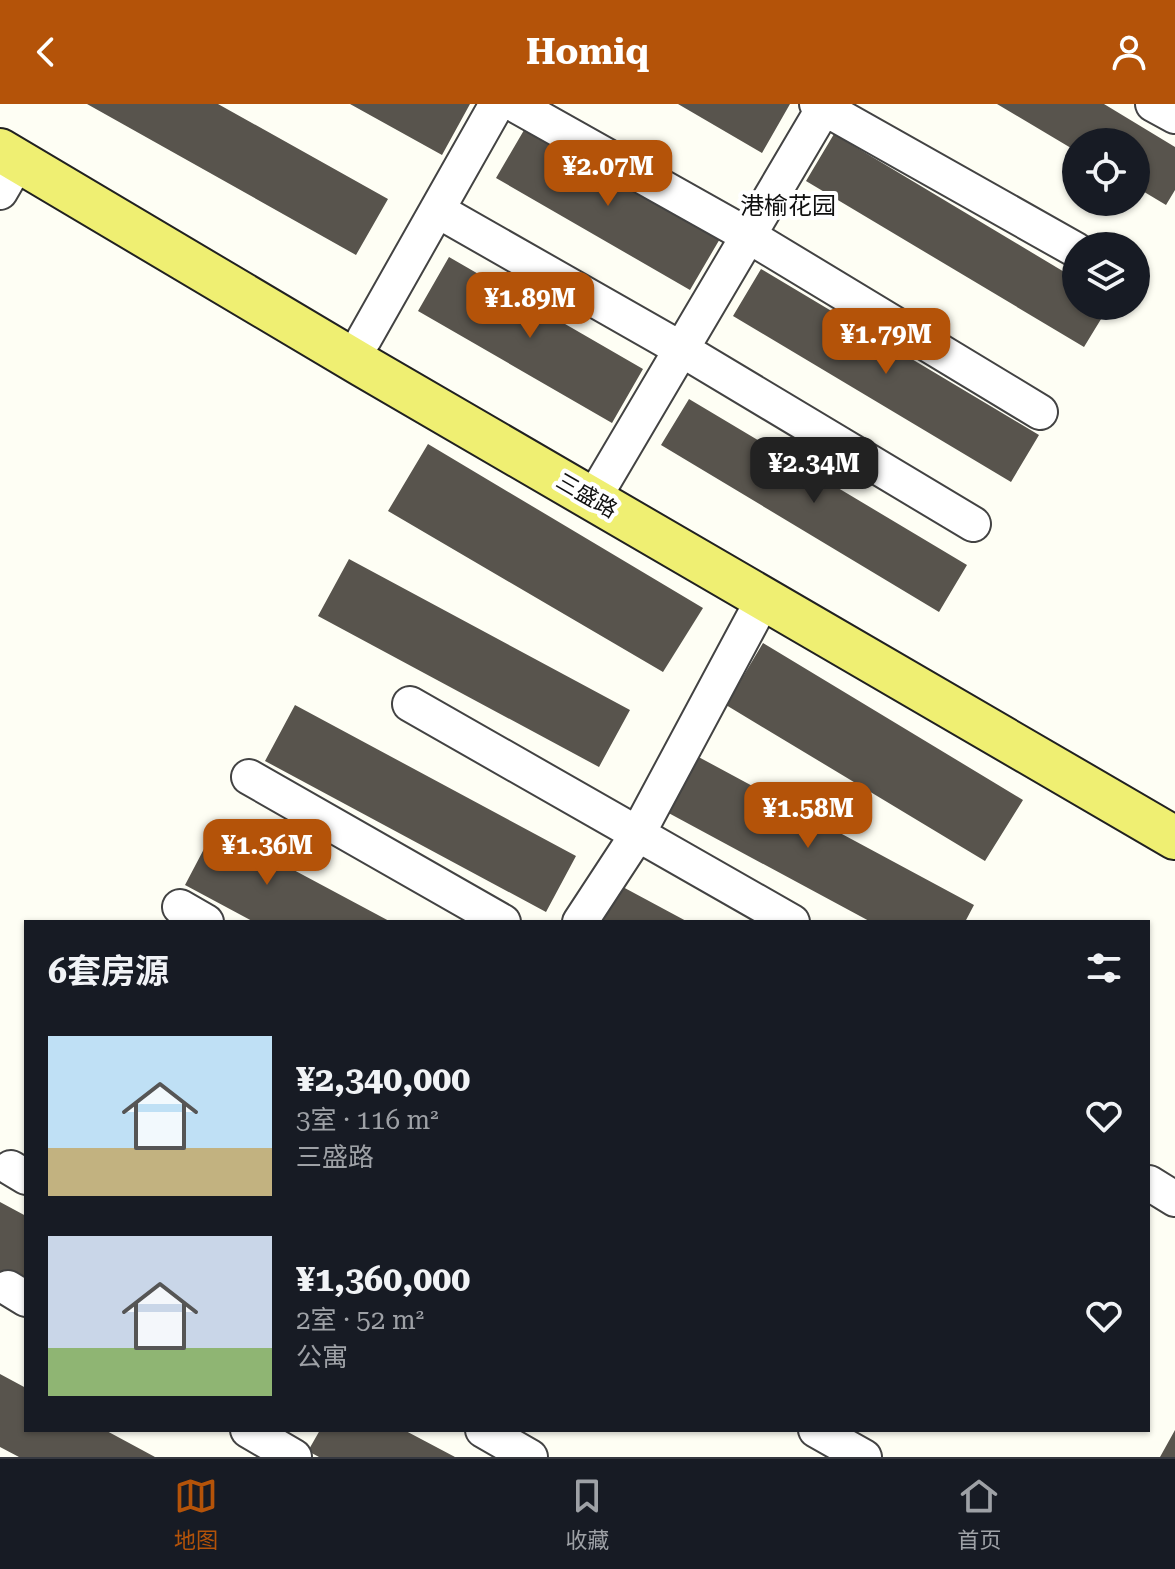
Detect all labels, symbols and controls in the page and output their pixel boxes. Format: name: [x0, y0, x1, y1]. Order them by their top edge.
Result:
icon: back: [24, 30, 68, 74]
icon: person: [1107, 30, 1151, 74]
text: Homiq: [526, 31, 649, 73]
map controls: [1062, 128, 1150, 320]
button: locate: [1062, 128, 1150, 216]
pin: ¥2.07M: [543, 140, 673, 208]
text: ¥2.07M: [562, 151, 654, 181]
district label: 港榆花园: [740, 192, 836, 220]
button: layers: [1062, 232, 1150, 320]
pin: ¥1.89M: [465, 272, 595, 340]
text: ¥1.89M: [484, 283, 576, 313]
pin: ¥1.79M: [821, 308, 951, 376]
text: ¥1.79M: [840, 319, 932, 349]
pin: ¥2.34M: [749, 437, 879, 505]
text: ¥2.34M: [768, 448, 860, 478]
street label: 三盛路: [552, 468, 622, 523]
pin: ¥1.58M: [743, 782, 873, 850]
text: ¥1.58M: [762, 793, 854, 823]
pin: ¥1.36M: [202, 819, 332, 887]
text: ¥1.36M: [221, 830, 313, 860]
icon: filters: [1082, 946, 1126, 990]
text: 6套房源: [48, 951, 169, 991]
text: ¥2,340,000: [296, 1059, 470, 1099]
icon: home: [112, 1068, 208, 1164]
icon: heart: [1082, 1094, 1126, 1138]
text: 3室 · 116 m²: [296, 1105, 439, 1135]
text: 三盛路: [296, 1142, 374, 1172]
text: ¥1,360,000: [296, 1259, 470, 1299]
icon: home: [112, 1268, 208, 1364]
icon: heart: [1082, 1294, 1126, 1338]
text: 2室 · 52 m²: [296, 1305, 424, 1335]
text: 公寓: [296, 1342, 348, 1372]
tab: 地图: [174, 1474, 218, 1554]
tab: 收藏: [565, 1474, 609, 1554]
tab: 首页: [957, 1474, 1001, 1554]

